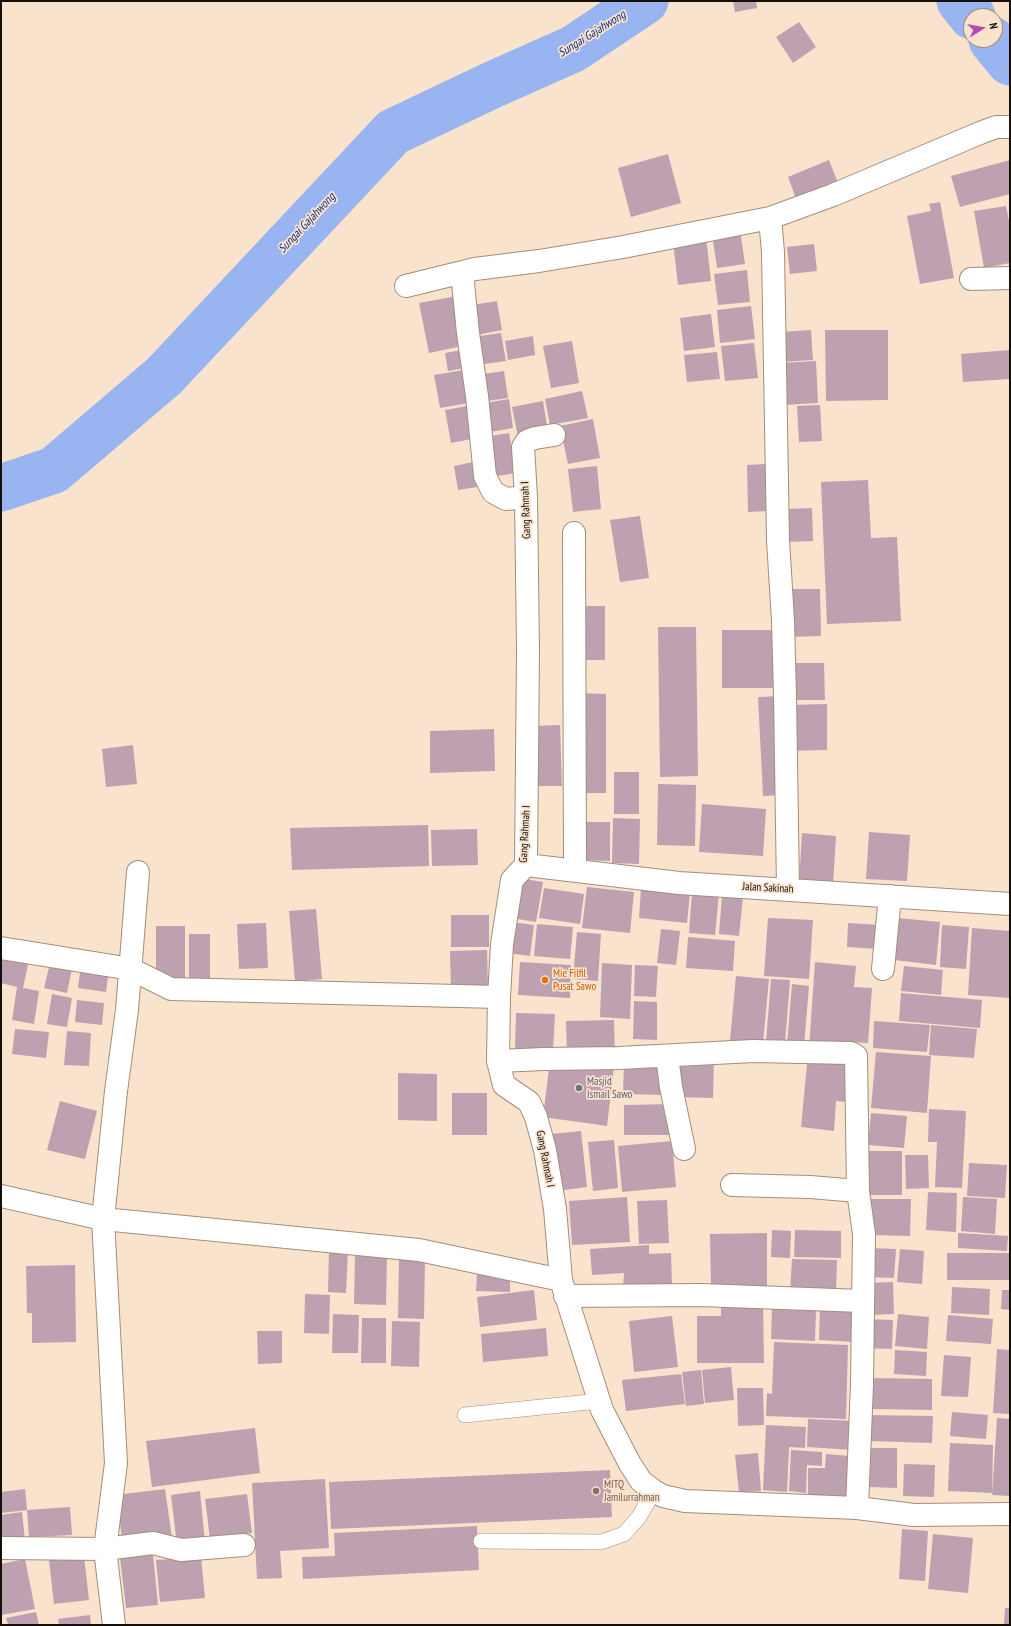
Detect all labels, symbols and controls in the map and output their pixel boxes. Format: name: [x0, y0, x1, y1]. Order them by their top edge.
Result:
water label: Sungai Gajahwong: [556, 8, 628, 60]
north arrow: [963, 8, 1003, 48]
text: N: [986, 22, 1001, 30]
water label: Sungai Gajahwong: [276, 190, 338, 256]
street label: Gang Rahmah I: [518, 481, 534, 539]
street label: Gang Rahmah I: [517, 805, 533, 863]
street label: Jalan Sakinah: [742, 880, 794, 896]
place label: Mie Filfil Pusat Sawo: [553, 967, 596, 993]
marker: Mie Filfil Pusat Sawo: [540, 975, 550, 985]
place label: Masjid Ismail Sawo: [587, 1075, 632, 1101]
marker: Masjid Ismail Sawo: [574, 1083, 584, 1093]
street label: Gang Rahmah I: [533, 1129, 557, 1189]
place label: MITQ Jamilurrahman: [604, 1478, 660, 1504]
marker: MITQ Jamilurrahman: [591, 1486, 601, 1496]

